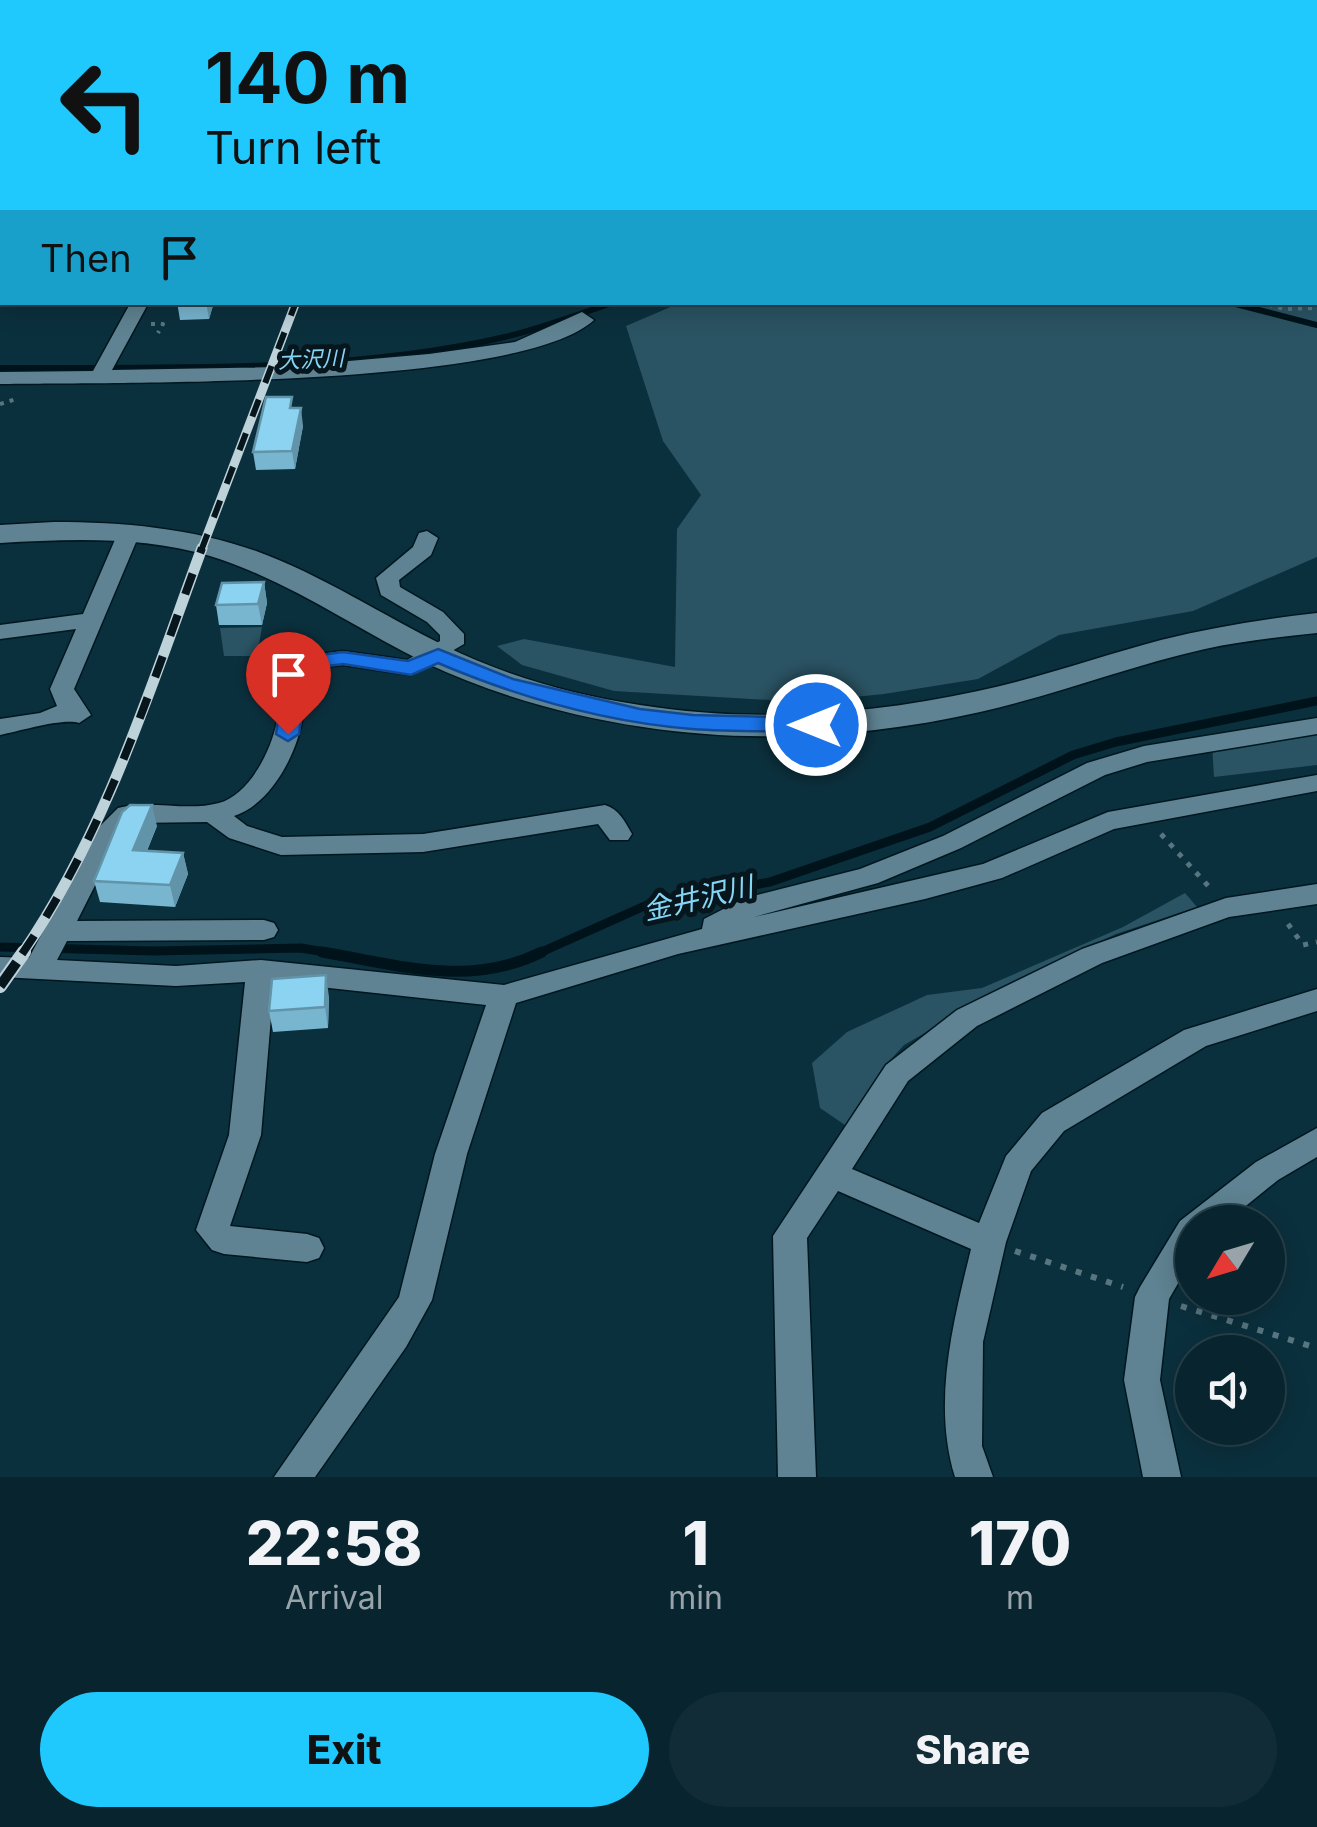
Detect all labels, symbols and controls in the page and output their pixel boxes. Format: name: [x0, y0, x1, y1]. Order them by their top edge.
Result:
text: 140 m: [205, 35, 410, 120]
icon: left: [40, 40, 170, 170]
text: Turn left: [205, 120, 381, 175]
icon: arrive: [152, 230, 207, 285]
text: Then: [40, 235, 132, 281]
water label: 大沢川: [278, 345, 346, 373]
pin: [246, 632, 331, 735]
icon: arrive: [261, 647, 316, 702]
position arrow: [764, 673, 868, 777]
water label: 金井沢川: [640, 868, 759, 927]
north arrow: [1175, 1205, 1285, 1315]
map controls: [1175, 1205, 1285, 1445]
button: sound: [1175, 1335, 1285, 1445]
text: 22:58: [246, 1507, 422, 1579]
text: 1: [682, 1507, 709, 1579]
text: 170: [969, 1507, 1071, 1579]
text: Arrival: [285, 1578, 383, 1617]
text: min: [668, 1578, 723, 1617]
text: m: [1006, 1578, 1034, 1617]
button: Exit: [40, 1692, 649, 1807]
button: Share: [669, 1692, 1277, 1807]

